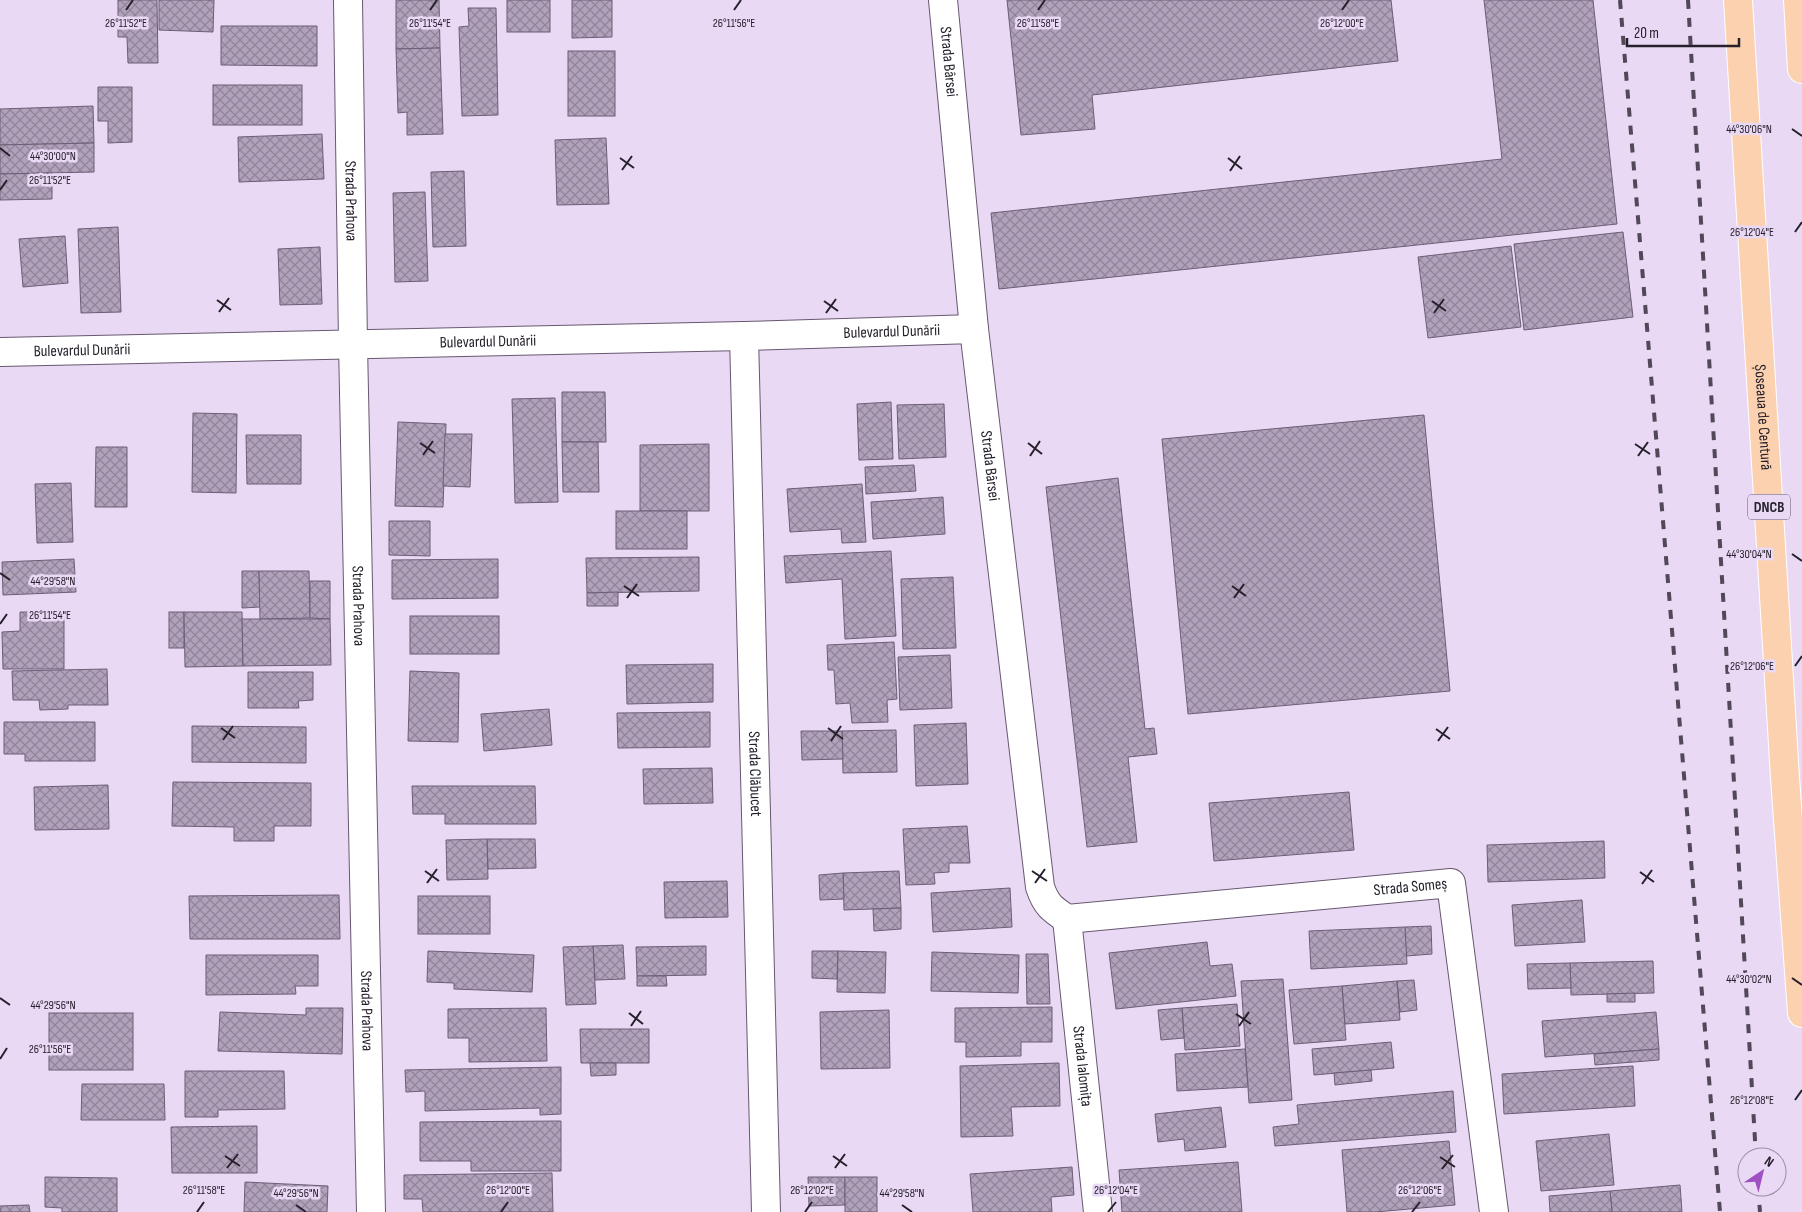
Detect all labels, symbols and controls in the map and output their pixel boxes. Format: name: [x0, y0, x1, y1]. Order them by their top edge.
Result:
scale bar: [1627, 15, 1740, 47]
text: 26°11'52"E: [105, 16, 147, 31]
text: 26°11'54"E: [409, 16, 451, 31]
text: 26°11'56"E: [713, 16, 755, 31]
text: 26°11'58"E: [1017, 16, 1059, 31]
text: 26°12'00"E: [1320, 16, 1364, 31]
text: 20 m: [1634, 24, 1659, 43]
street label: Strada Bârsei: [936, 26, 962, 98]
text: 44°30'06"N: [1726, 122, 1772, 137]
text: 44°30'00"N: [30, 149, 76, 164]
street label: Strada Prahova: [341, 161, 361, 241]
text: 26°11'52"E: [29, 173, 71, 188]
text: 26°12'04"E: [1730, 225, 1774, 240]
street label: Bulevardul Dunării: [843, 321, 940, 342]
street label: Bulevardul Dunării: [439, 331, 536, 352]
street label: Bulevardul Dunării: [33, 340, 131, 361]
street label: Șoseaua de Centură: [1751, 364, 1776, 471]
street label: Strada Bârsei: [977, 430, 1004, 502]
road number: DNCB: [1748, 494, 1790, 520]
text: 44°30'04"N: [1726, 547, 1772, 562]
street label: Strada Prahova: [348, 565, 369, 646]
text: 44°29'58"N: [31, 574, 75, 589]
text: 26°11'54"E: [29, 608, 71, 623]
text: 26°12'06"E: [1730, 659, 1774, 674]
street label: Strada Clăbucet: [744, 731, 766, 817]
street label: Strada Someș: [1373, 874, 1448, 900]
street label: Strada Prahova: [356, 970, 377, 1051]
text: 44°30'02"N: [1726, 972, 1772, 987]
text: 44°29'56"N: [30, 998, 76, 1013]
street label: Strada Ialomița: [1069, 1025, 1096, 1107]
text: 26°11'56"E: [29, 1042, 71, 1057]
text: 26°12'08"E: [1730, 1093, 1774, 1108]
north arrow: [1737, 1147, 1787, 1197]
text: N: [1761, 1153, 1777, 1171]
text: 26°11'58"E: [183, 1183, 225, 1198]
text: 26°12'00"E: [486, 1183, 530, 1198]
text: 26°12'02"E: [790, 1183, 834, 1198]
text: 26°12'04"E: [1094, 1183, 1138, 1198]
text: 26°12'06"E: [1398, 1183, 1442, 1198]
text: 44°29'56"N: [273, 1186, 319, 1201]
text: 44°29'58"N: [880, 1186, 924, 1201]

